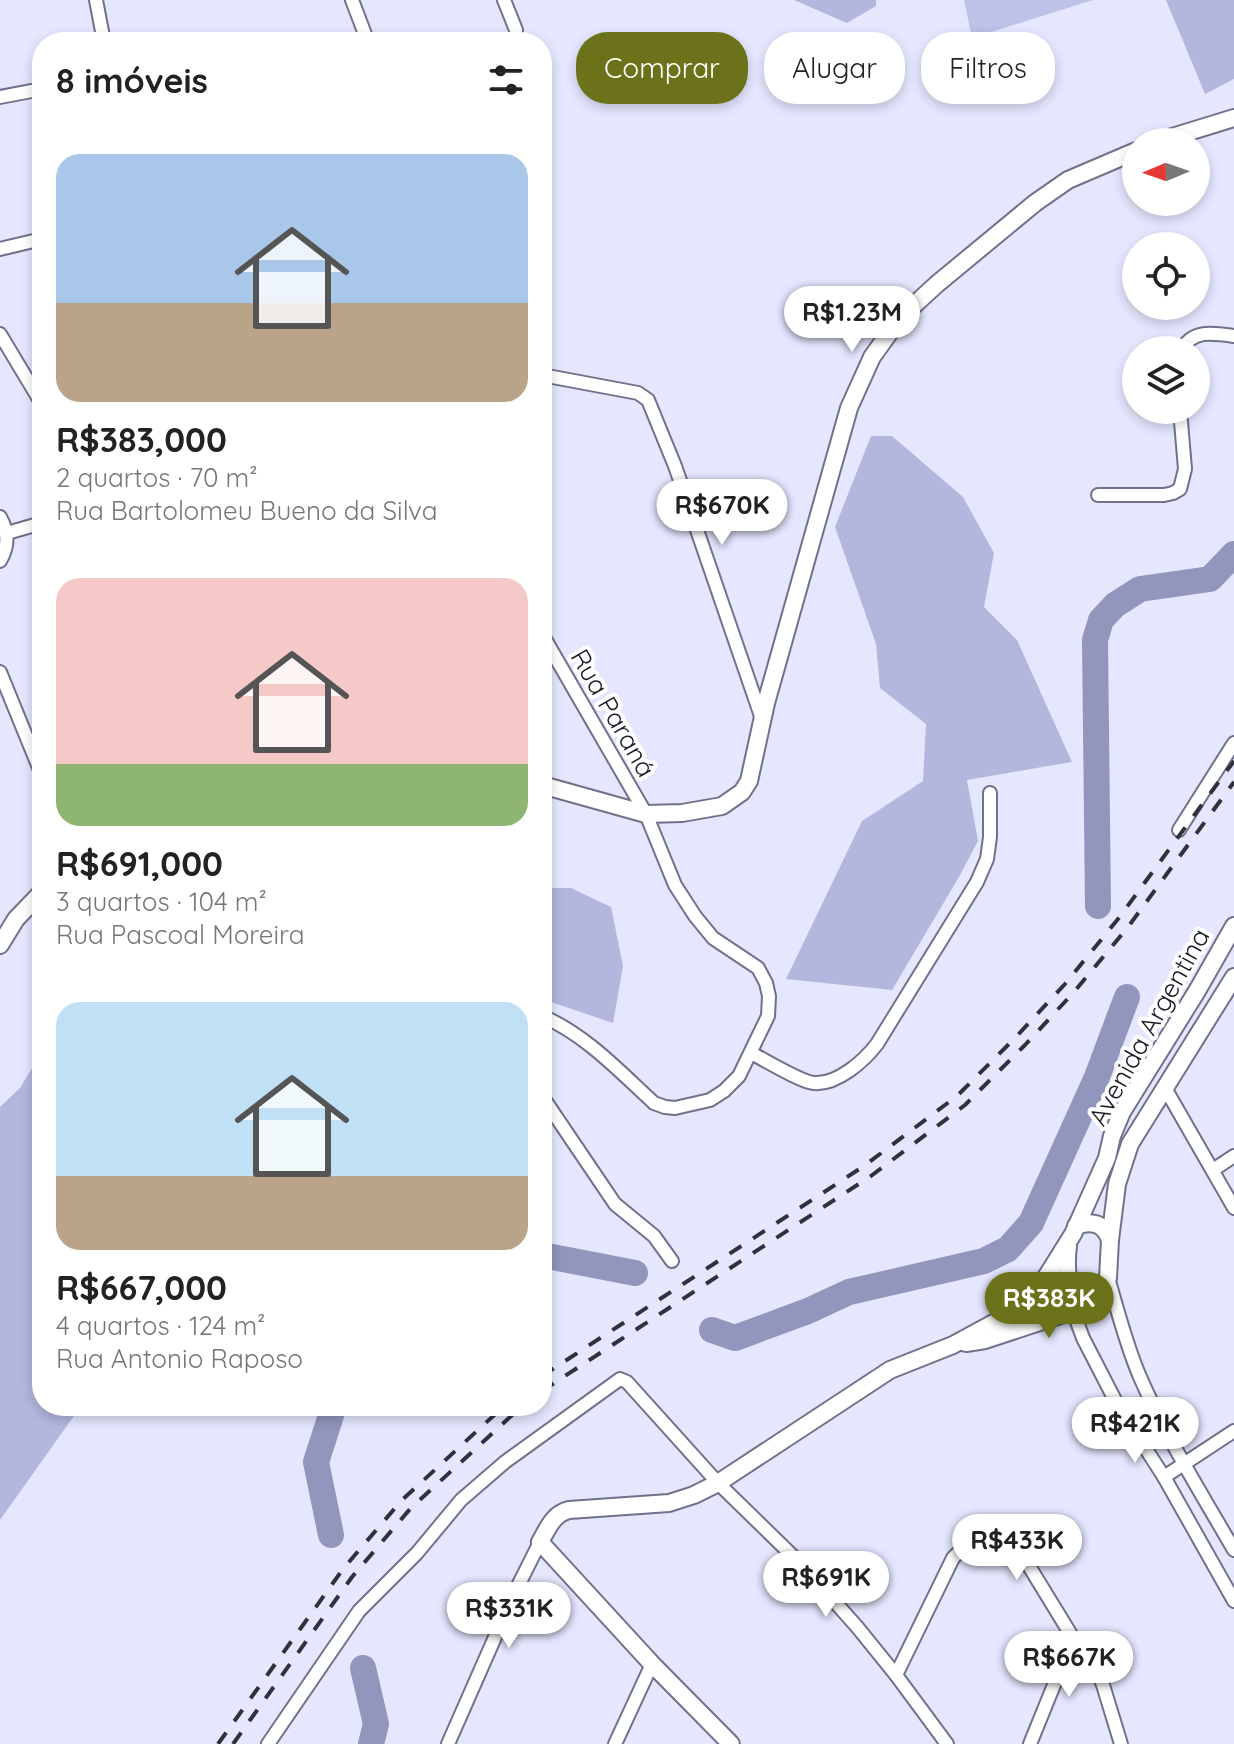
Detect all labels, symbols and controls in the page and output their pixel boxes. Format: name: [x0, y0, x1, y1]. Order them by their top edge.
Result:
chip: Comprar: [576, 32, 748, 104]
chip: Alugar: [764, 32, 905, 104]
chip: Filtros: [921, 32, 1055, 104]
icon: filters: [484, 58, 528, 102]
text: 8 imóveis: [56, 59, 208, 102]
north arrow: [1122, 128, 1210, 216]
map controls: [1122, 128, 1210, 424]
icon: home: [220, 206, 364, 350]
button: locate: [1122, 232, 1210, 320]
pin: R$1.23M: [778, 286, 926, 354]
text: R$1.23M: [802, 295, 902, 328]
button: layers: [1122, 336, 1210, 424]
text: R$383,000: [56, 418, 227, 461]
text: 2 quartos · 70 m²: [56, 461, 258, 494]
pin: R$670K: [657, 479, 787, 547]
text: R$670K: [674, 488, 770, 521]
text: Rua Bartolomeu Bueno da Silva: [56, 494, 437, 527]
icon: home: [220, 630, 364, 774]
street label: Rua Paraná: [564, 643, 663, 783]
text: R$691,000: [56, 842, 223, 885]
text: 3 quartos · 104 m²: [56, 885, 267, 918]
text: Rua Pascoal Moreira: [56, 918, 304, 951]
street label: Avenida Argentina: [1081, 922, 1216, 1131]
icon: home: [220, 1054, 364, 1198]
text: R$667,000: [56, 1266, 227, 1309]
pin: R$383K: [984, 1272, 1114, 1340]
text: R$383K: [1003, 1281, 1095, 1314]
text: 4 quartos · 124 m²: [56, 1309, 265, 1342]
text: Rua Antonio Raposo: [56, 1342, 303, 1375]
pin: R$421K: [1070, 1397, 1200, 1465]
text: R$421K: [1090, 1406, 1180, 1439]
pin: R$433K: [952, 1514, 1082, 1582]
text: R$433K: [970, 1523, 1064, 1556]
pin: R$691K: [761, 1551, 891, 1619]
text: R$691K: [781, 1560, 871, 1593]
pin: R$331K: [444, 1582, 574, 1650]
text: R$331K: [465, 1591, 553, 1624]
pin: R$667K: [1004, 1631, 1134, 1699]
text: R$667K: [1022, 1640, 1116, 1673]

